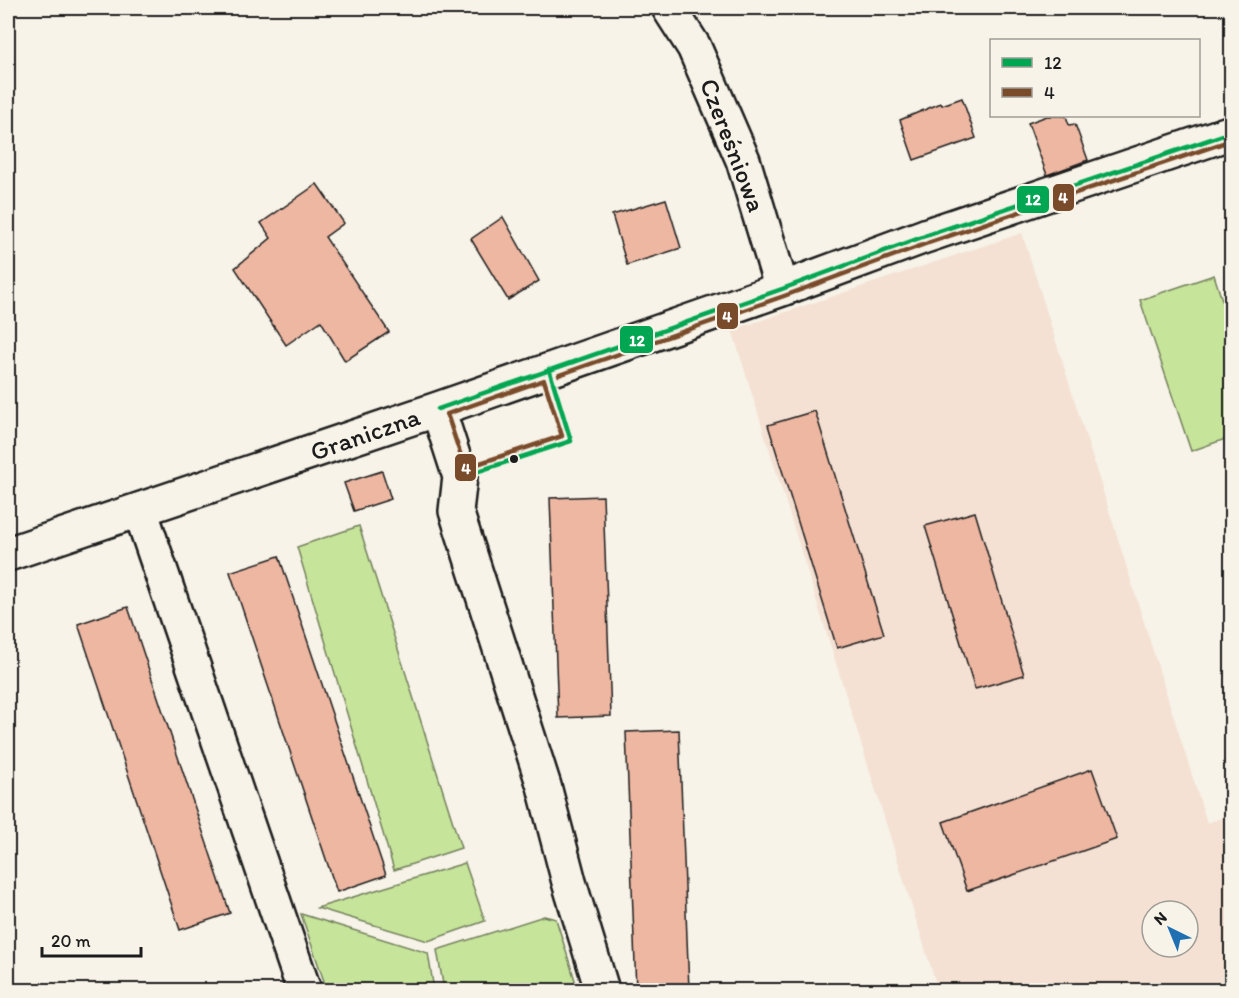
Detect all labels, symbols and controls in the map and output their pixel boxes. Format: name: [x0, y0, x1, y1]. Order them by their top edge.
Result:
legend: [990, 39, 1200, 117]
text: 12: [1044, 52, 1062, 74]
street label: Czereśniowa: [693, 74, 773, 216]
text: 4: [1044, 82, 1055, 104]
line badge: 4: [1052, 183, 1075, 212]
line badge: 12: [1016, 185, 1050, 214]
text: 4: [1058, 188, 1068, 207]
text: 12: [1025, 190, 1042, 209]
line badge: 4: [716, 302, 739, 330]
text: 4: [722, 307, 732, 326]
line badge: 12: [619, 325, 654, 354]
text: 12: [629, 331, 646, 350]
street label: Graniczna: [306, 400, 425, 468]
line badge: 4: [454, 453, 477, 482]
unlabelled marker: [508, 453, 520, 465]
text: 4: [461, 459, 471, 478]
north arrow: [1140, 899, 1200, 959]
text: N: [1150, 908, 1171, 929]
scale bar: [42, 920, 141, 958]
text: 20 m: [51, 930, 91, 952]

